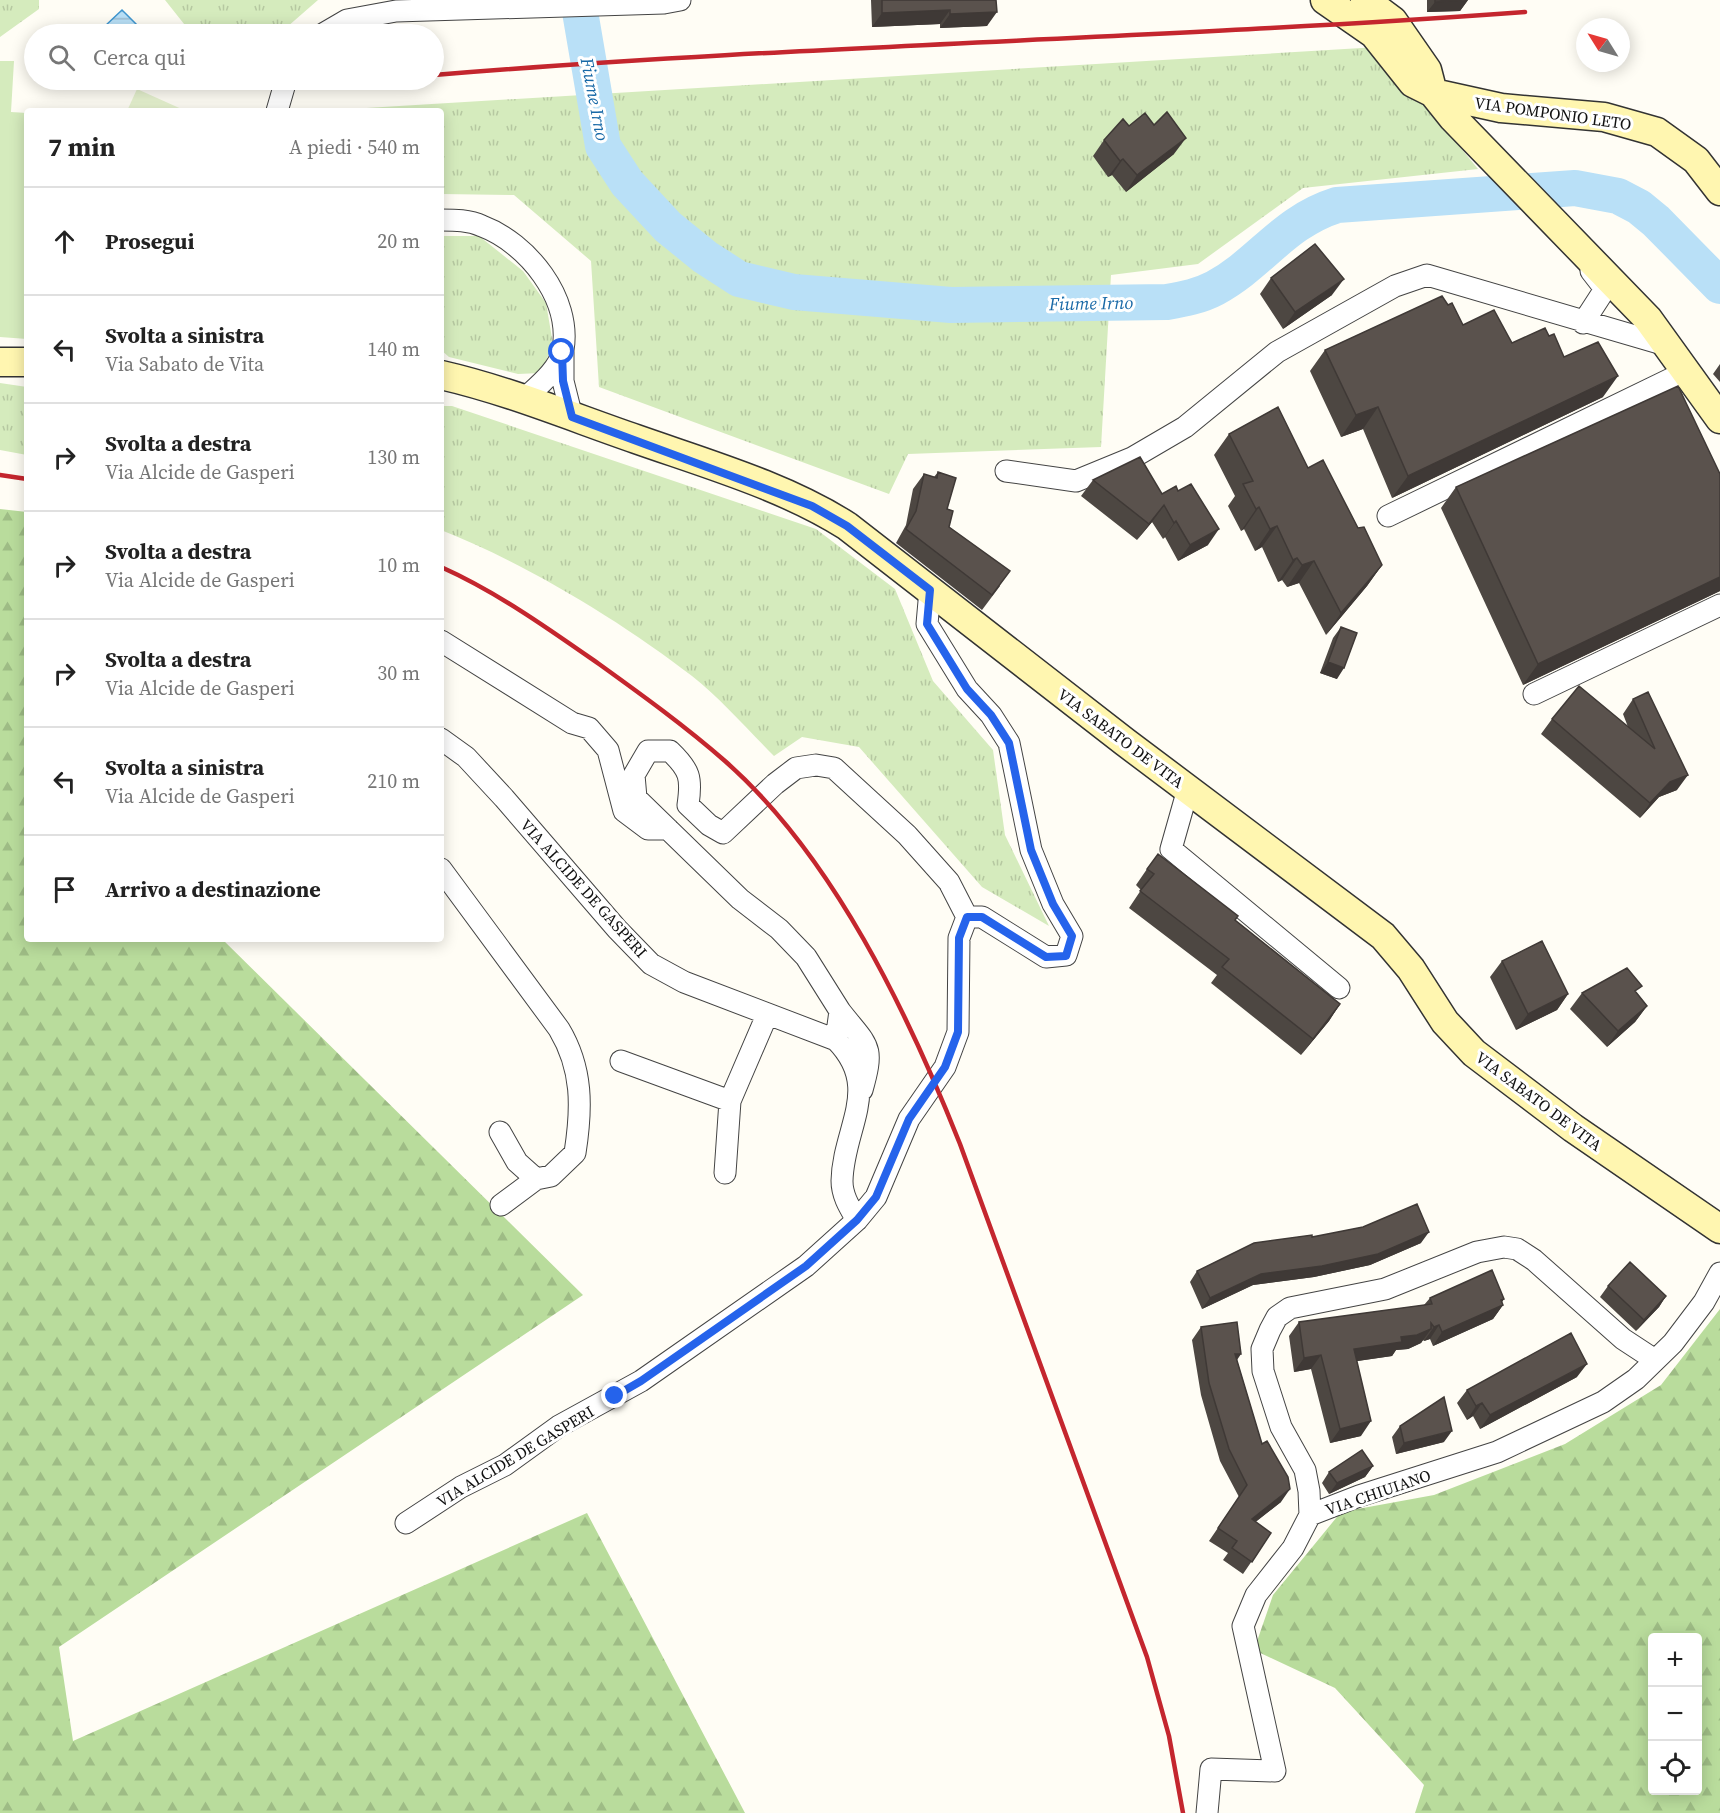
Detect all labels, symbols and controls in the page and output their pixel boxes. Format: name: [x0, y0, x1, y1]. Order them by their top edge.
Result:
north arrow: [1576, 18, 1630, 72]
search box: [24, 24, 444, 90]
icon: search: [45, 41, 78, 74]
text: Cerca qui: [93, 42, 186, 72]
water label: Fiume Irno: [575, 54, 615, 143]
street label: VIA POMPONIO LETO: [1473, 91, 1633, 135]
text: 7 min: [48, 129, 115, 165]
text: A piedi · 540 m: [289, 133, 420, 161]
icon: ahead: [48, 225, 81, 258]
text: Prosegui: [105, 226, 194, 256]
text: 20 m: [377, 227, 420, 255]
water label: Fiume Irno: [1048, 290, 1133, 316]
text: Svolta a sinistra: [105, 320, 264, 350]
icon: left: [48, 333, 81, 366]
text: 140 m: [367, 335, 420, 363]
route start: [548, 338, 574, 364]
text: Via Sabato de Vita: [105, 350, 264, 378]
text: Svolta a destra: [105, 428, 251, 458]
icon: right: [48, 441, 81, 474]
text: 130 m: [367, 443, 420, 471]
text: Via Alcide de Gasperi: [105, 458, 295, 486]
text: Svolta a destra: [105, 536, 251, 566]
icon: right: [48, 549, 81, 582]
text: 10 m: [377, 551, 420, 579]
text: Via Alcide de Gasperi: [105, 566, 295, 594]
text: Svolta a destra: [105, 644, 251, 674]
icon: right: [48, 657, 81, 690]
text: 30 m: [377, 659, 420, 687]
text: Via Alcide de Gasperi: [105, 674, 295, 702]
street label: VIA SABATO DE VITA: [1053, 683, 1189, 793]
text: Svolta a sinistra: [105, 752, 264, 782]
icon: left: [48, 765, 81, 798]
text: 210 m: [367, 767, 420, 795]
text: Via Alcide de Gasperi: [105, 782, 295, 810]
street label: VIA ALCIDE DE GASPERI: [516, 814, 652, 962]
icon: arrive: [48, 873, 81, 906]
text: Arrivo a destinazione: [105, 874, 321, 904]
street label: VIA SABATO DE VITA: [1471, 1046, 1607, 1156]
route end: [601, 1382, 627, 1408]
street label: VIA ALCIDE DE GASPERI: [432, 1400, 598, 1512]
street label: VIA CHIUIANO: [1322, 1464, 1434, 1520]
map controls: [1648, 1633, 1702, 1795]
button: +: [1648, 1633, 1702, 1687]
button: −: [1648, 1687, 1702, 1741]
button: locate: [1648, 1741, 1702, 1795]

